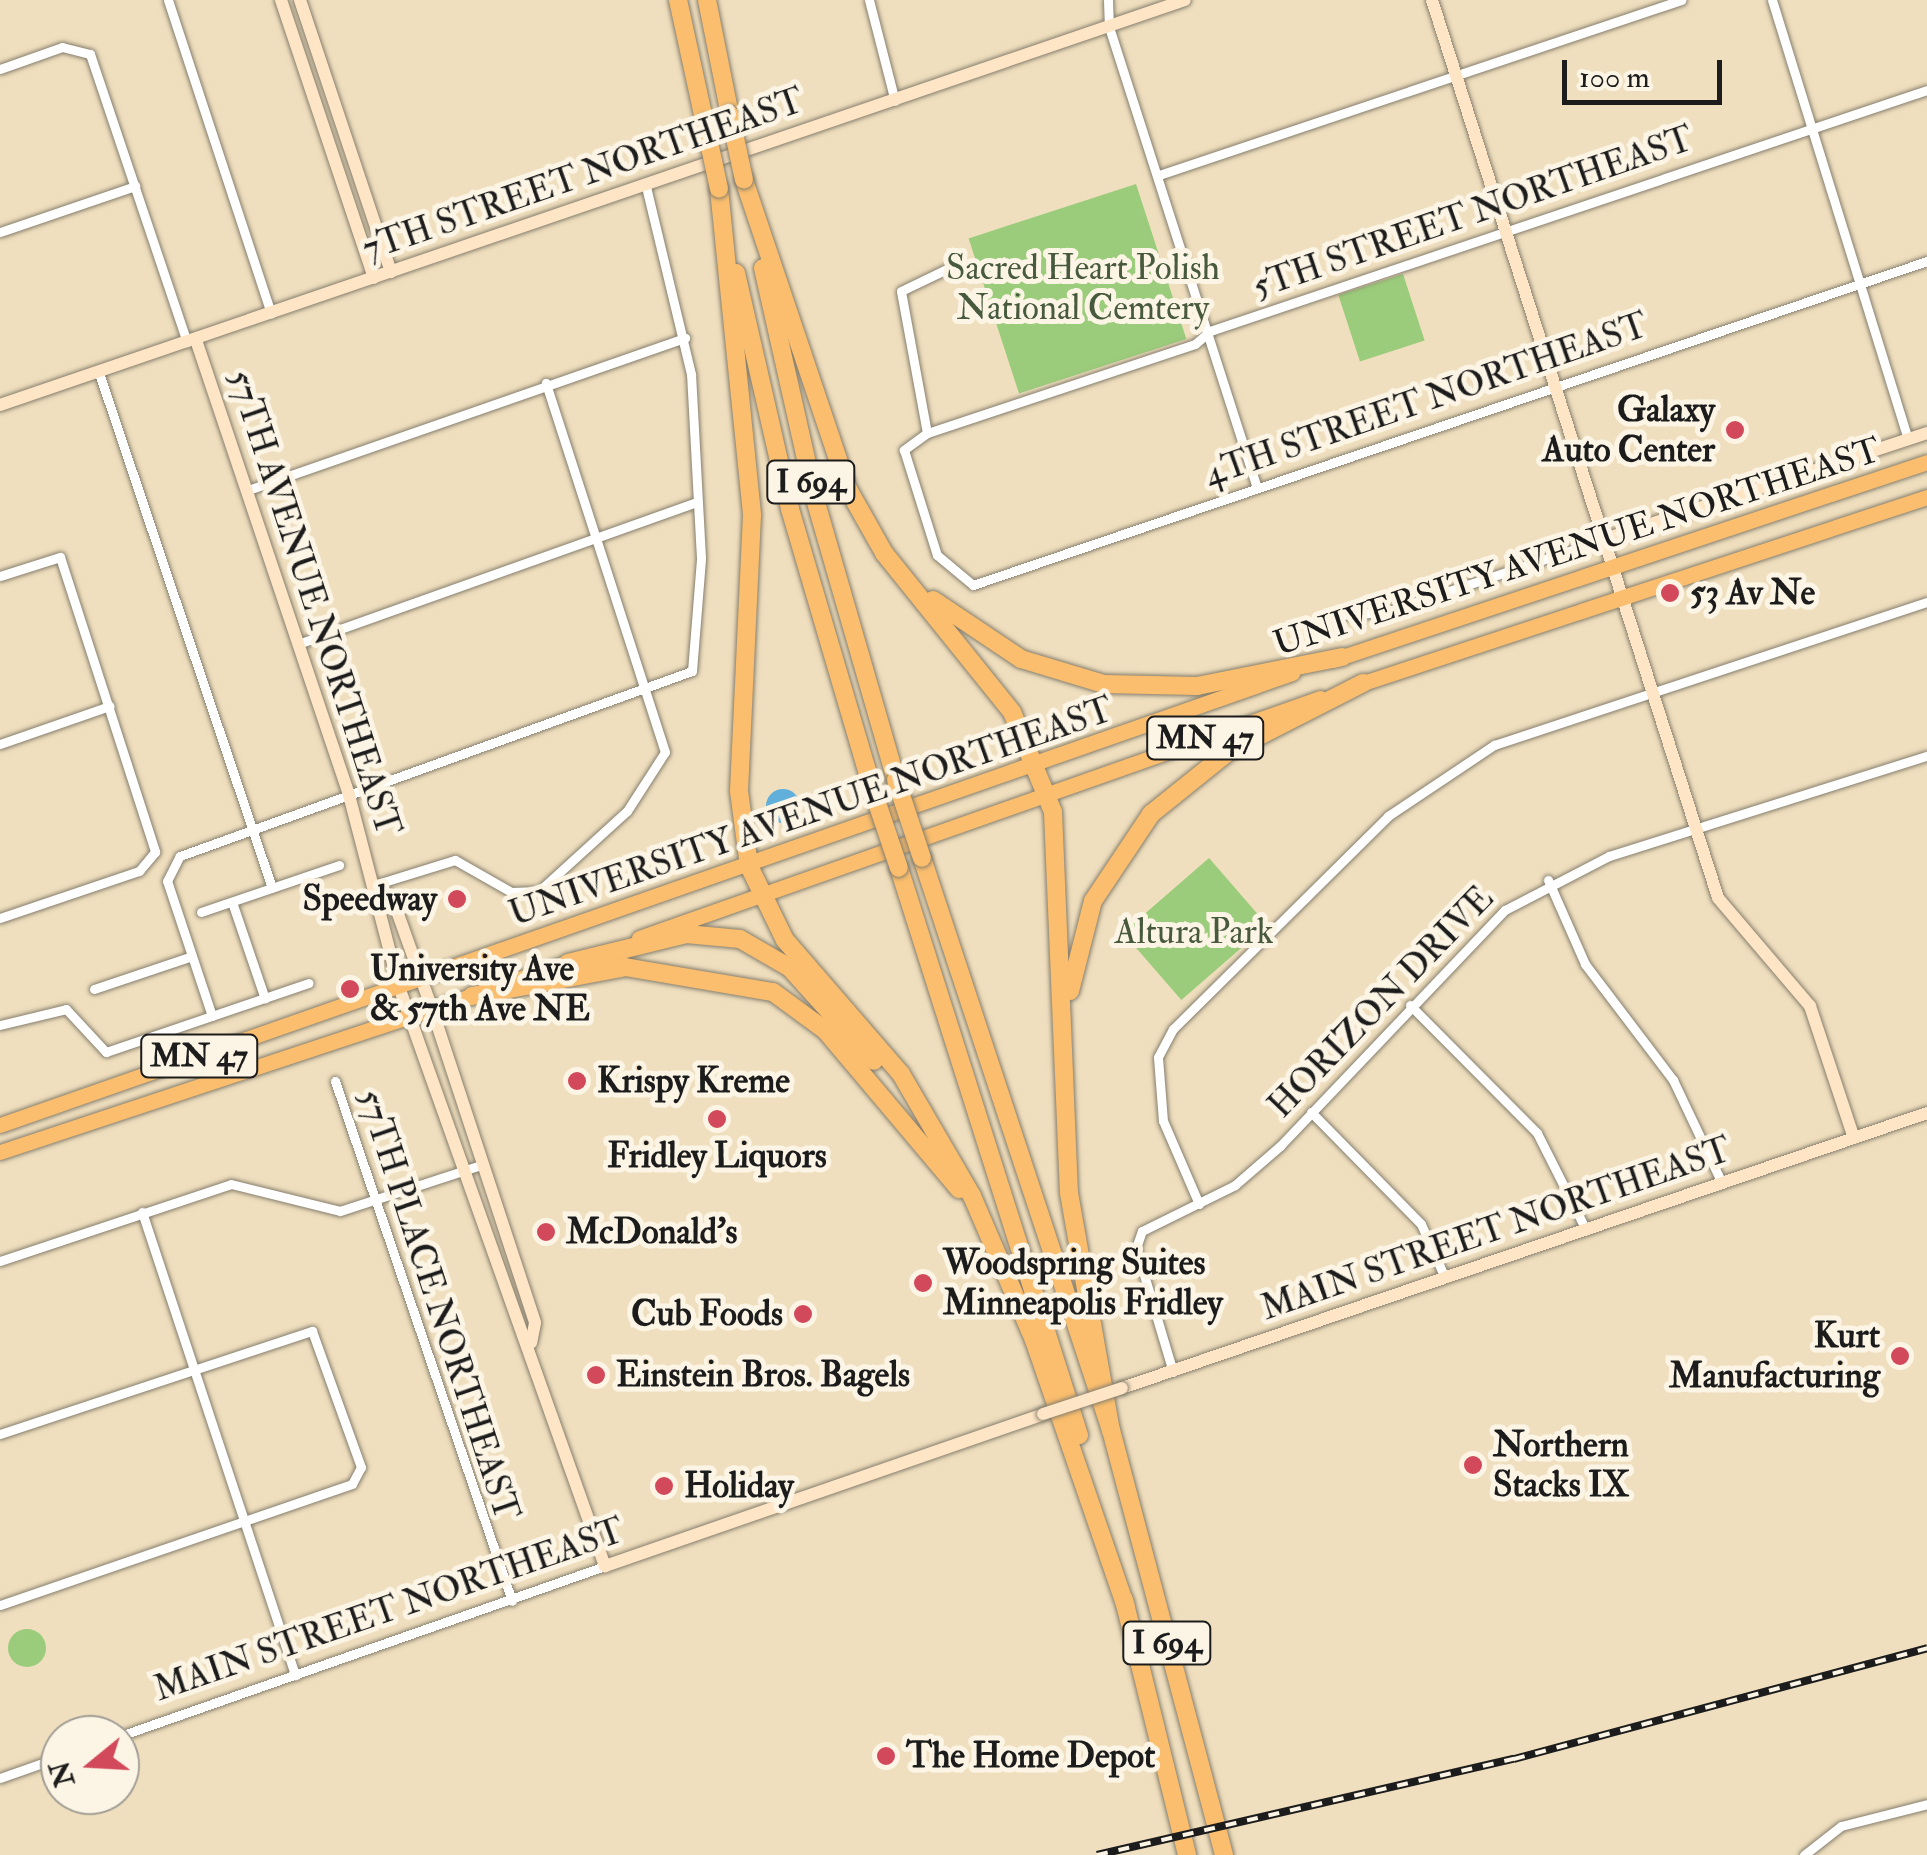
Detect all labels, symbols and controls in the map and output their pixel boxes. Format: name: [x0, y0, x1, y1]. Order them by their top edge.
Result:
scale bar: [1567, 40, 1727, 102]
text: 100 m: [1579, 59, 1650, 96]
street label: 7TH STREET NORTHEAST: [357, 80, 809, 270]
street label: 5TH STREET NORTHEAST: [1247, 118, 1699, 308]
park label: Sacred Heart Polish National Cemtery: [946, 247, 1220, 329]
street label: 4TH STREET NORTHEAST: [1199, 304, 1653, 496]
street label: 57TH AVENUE NORTHEAST: [219, 365, 409, 841]
place label: Galaxy Auto Center: [1542, 389, 1715, 471]
marker: Galaxy Auto Center: [1724, 419, 1746, 441]
street label: UNIVERSITY AVENUE NORTHEAST: [1268, 429, 1886, 665]
road number: I 694: [766, 455, 856, 509]
place label: 53 Av Ne: [1690, 572, 1815, 614]
marker: 53 Av Ne: [1659, 582, 1681, 604]
street label: UNIVERSITY AVENUE NORTHEAST: [504, 689, 1118, 935]
road number: MN 47: [1145, 711, 1265, 765]
street label: HORIZON DRIVE: [1260, 877, 1502, 1127]
place label: Speedway: [303, 878, 437, 920]
marker: Speedway: [446, 888, 468, 910]
park label: Altura Park: [1115, 911, 1273, 953]
place label: University Ave & 57th Ave NE: [370, 948, 590, 1030]
marker: University Ave & 57th Ave NE: [339, 978, 361, 1000]
road number: MN 47: [139, 1029, 259, 1083]
place label: Krispy Kreme: [597, 1060, 790, 1102]
marker: Krispy Kreme: [566, 1070, 588, 1092]
street label: 57TH PLACE NORTHEAST: [348, 1084, 528, 1526]
marker: Fridley Liquors: [706, 1108, 728, 1130]
street label: MAIN STREET NORTHEAST: [1256, 1129, 1736, 1329]
place label: Fridley Liquors: [607, 1135, 827, 1177]
place label: McDonald's: [566, 1211, 737, 1253]
marker: McDonald's: [535, 1221, 557, 1243]
place label: Woodspring Suites Minneapolis Fridley: [943, 1242, 1223, 1324]
marker: Woodspring Suites Minneapolis Fridley: [912, 1272, 934, 1294]
place label: Cub Foods: [631, 1293, 783, 1335]
marker: Cub Foods: [792, 1303, 814, 1325]
place label: Kurt Manufacturing: [1669, 1315, 1880, 1397]
marker: Kurt Manufacturing: [1889, 1345, 1911, 1367]
place label: Einstein Bros. Bagels: [616, 1354, 910, 1396]
marker: Einstein Bros. Bagels: [585, 1364, 607, 1386]
place label: Northern Stacks IX: [1493, 1424, 1629, 1506]
marker: Northern Stacks IX: [1462, 1454, 1484, 1476]
place label: Holiday: [684, 1465, 794, 1507]
marker: Holiday: [653, 1475, 675, 1497]
street label: MAIN STREET NORTHEAST: [149, 1510, 629, 1710]
road number: I 694: [1122, 1616, 1212, 1670]
north arrow: [40, 1715, 140, 1815]
place label: The Home Depot: [906, 1735, 1155, 1777]
marker: The Home Depot: [875, 1745, 897, 1767]
text: N: [42, 1756, 83, 1791]

